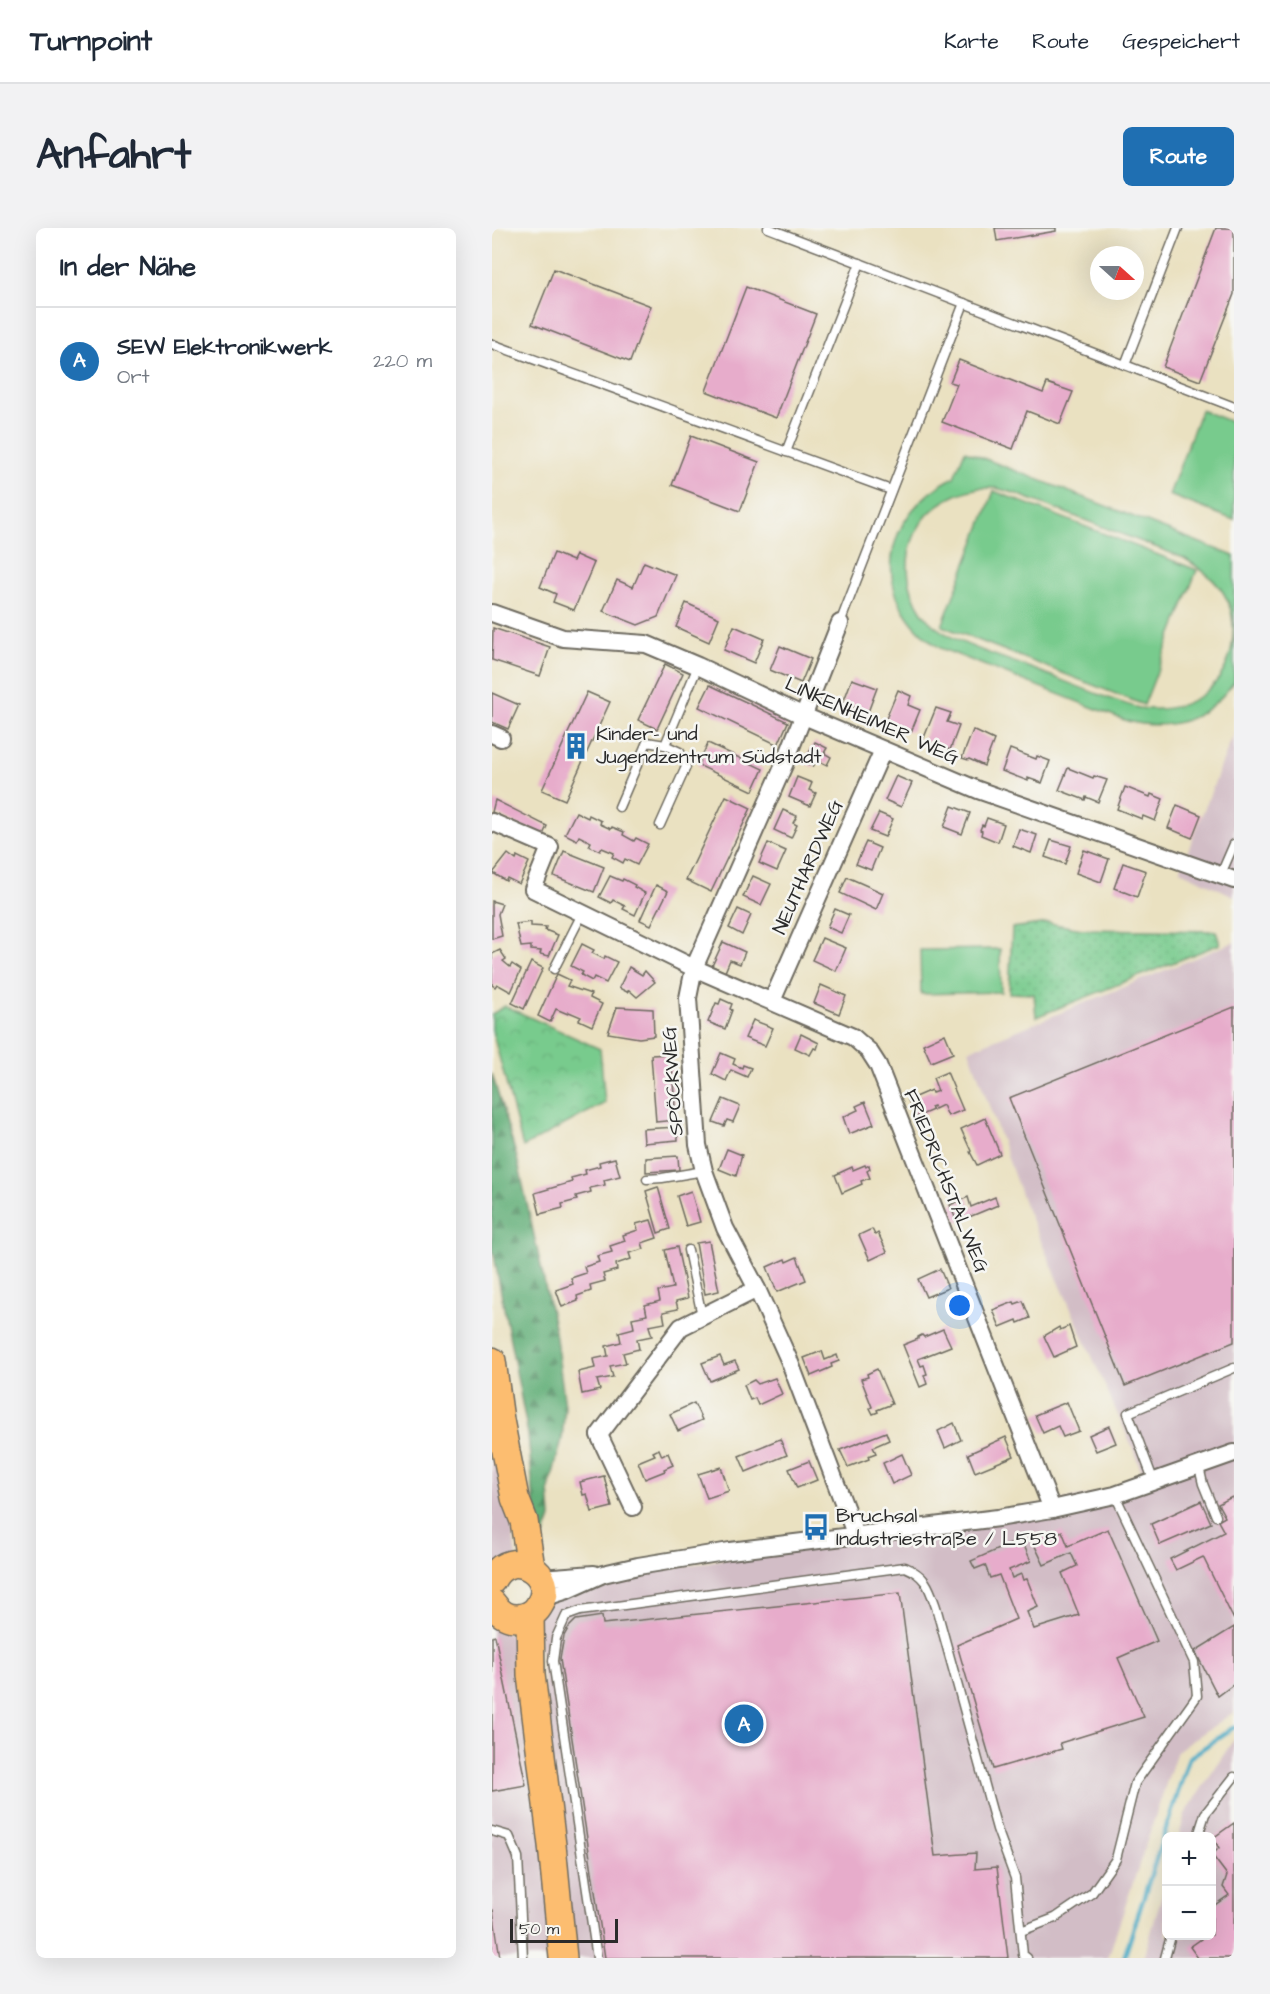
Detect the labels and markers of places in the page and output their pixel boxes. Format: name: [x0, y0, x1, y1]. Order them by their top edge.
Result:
place label: Kinder- und Jugendzentrum Südstadt: [596, 720, 822, 772]
building icon: Kinder- und Jugendzentrum Südstadt: [561, 731, 591, 761]
place label: Bruchsal Industriestraße / L558: [836, 1502, 1057, 1553]
bus stop icon: Bruchsal Industriestraße / L558: [801, 1512, 831, 1542]
pin: A: [724, 1702, 764, 1746]

